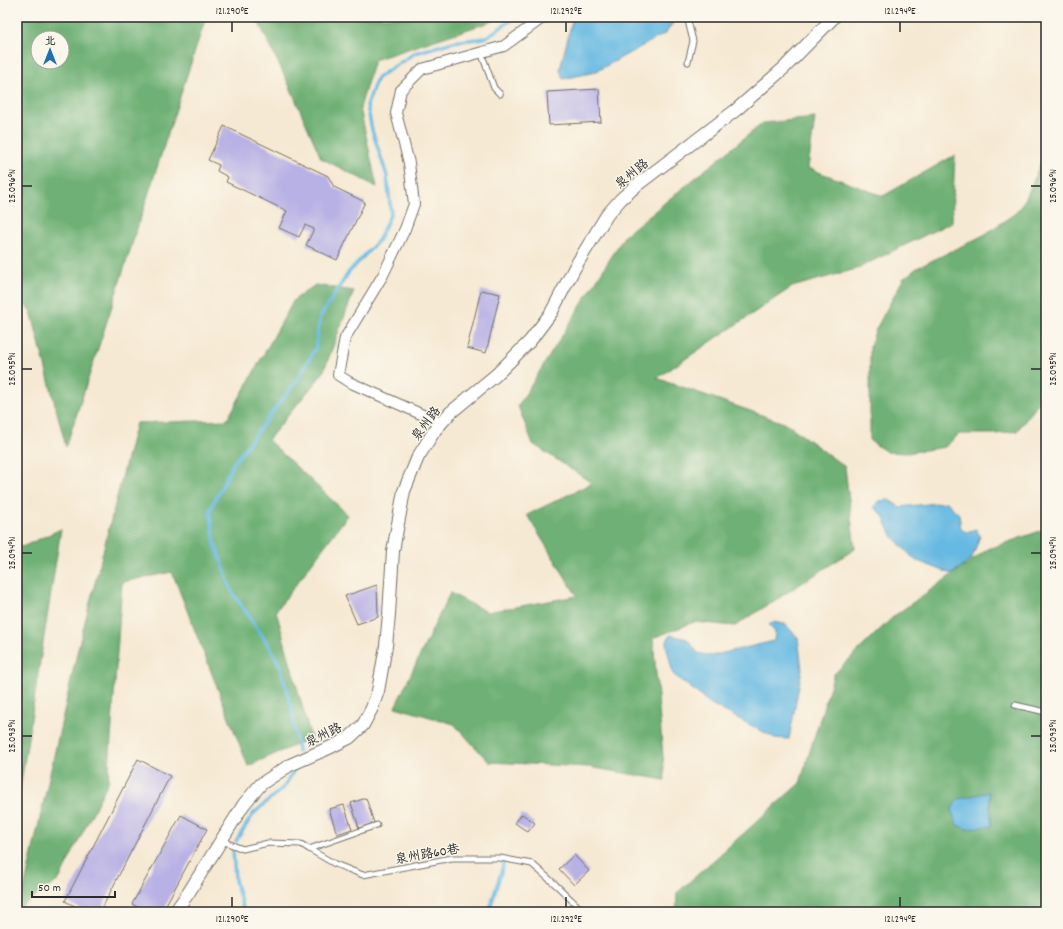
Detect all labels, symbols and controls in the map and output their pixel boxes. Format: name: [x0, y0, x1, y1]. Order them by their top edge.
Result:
text: 121.290°E: [216, 5, 249, 19]
text: 121.292°E: [550, 5, 582, 19]
text: 121.294°E: [884, 5, 916, 19]
north arrow: [30, 30, 70, 70]
text: 北: [45, 34, 56, 50]
street label: 泉州路: [612, 155, 654, 195]
text: 25.096°N: [6, 169, 20, 203]
text: 25.096°N: [1047, 169, 1061, 203]
text: 25.095°N: [6, 352, 20, 386]
text: 25.095°N: [1047, 352, 1061, 386]
street label: 泉州路: [408, 403, 446, 446]
text: 25.094°N: [6, 536, 20, 570]
text: 25.094°N: [1047, 536, 1061, 570]
text: 25.093°N: [6, 719, 20, 753]
street label: 泉州路: [302, 719, 346, 753]
text: 25.093°N: [1047, 719, 1061, 753]
street label: 泉州路60巷: [394, 840, 461, 871]
scale bar: [32, 873, 115, 899]
text: 50 m: [38, 880, 61, 897]
text: 121.290°E: [216, 913, 249, 927]
text: 121.292°E: [550, 913, 582, 927]
text: 121.294°E: [884, 913, 916, 927]

